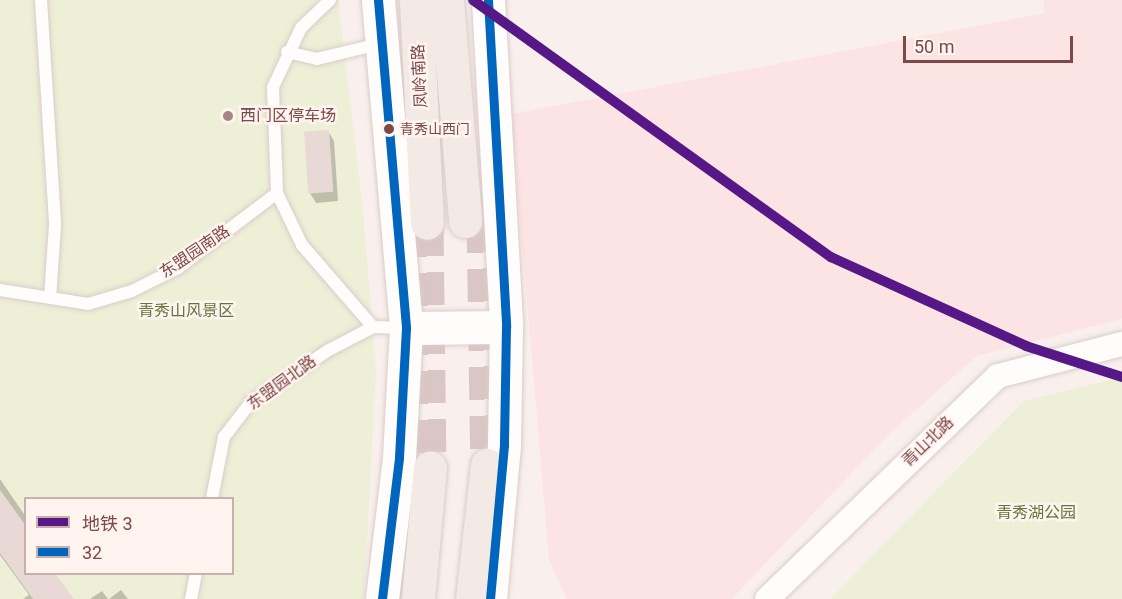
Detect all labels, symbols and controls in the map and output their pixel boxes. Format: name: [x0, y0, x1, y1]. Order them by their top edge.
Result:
scale bar: [906, 24, 1076, 62]
text: 50 m: [914, 36, 954, 57]
street label: 凤岭南路: [409, 44, 431, 108]
place label: 西门区停车场: [240, 106, 336, 126]
marker: 西门区停车场: [221, 109, 235, 123]
place label: 青秀山西门: [400, 121, 470, 137]
marker: 青秀山西门: [383, 123, 395, 135]
street label: 东盟园南路: [156, 222, 234, 282]
park label: 青秀山风景区: [138, 301, 234, 321]
street label: 东盟园北路: [244, 352, 320, 414]
street label: 青山北路: [898, 413, 958, 471]
legend: [24, 497, 234, 575]
park label: 青秀湖公园: [996, 503, 1076, 523]
text: 地铁 3: [82, 513, 133, 534]
text: 32: [82, 542, 102, 563]

